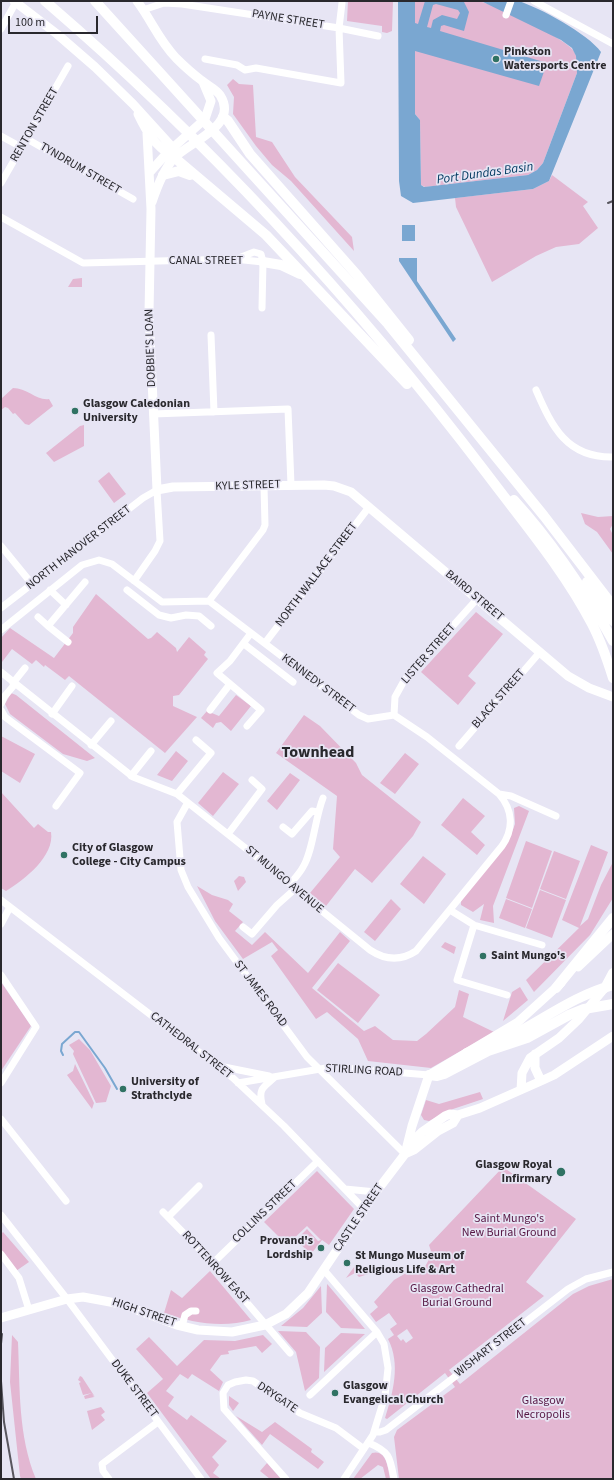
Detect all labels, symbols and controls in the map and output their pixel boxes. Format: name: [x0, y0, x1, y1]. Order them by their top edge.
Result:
street label: PAYNE STREET: [251, 7, 325, 33]
scale bar: [10, 8, 100, 34]
text: 100 m: [15, 14, 45, 31]
place label: Pinkston Watersports Centre: [504, 45, 606, 73]
marker: Pinkston Watersports Centre: [491, 54, 501, 64]
street label: RENTON STREET: [8, 85, 62, 165]
street label: TYNDRUM STREET: [37, 140, 123, 198]
water label: Port Dundas Basin: [436, 159, 534, 189]
street label: CANAL STREET: [169, 254, 243, 268]
street label: DOBBIE'S LOAN: [142, 309, 160, 387]
place label: Glasgow Caledonian University: [83, 397, 190, 425]
marker: Glasgow Caledonian University: [70, 406, 80, 416]
street label: KYLE STREET: [215, 478, 281, 494]
street label: NORTH HANOVER STREET: [24, 503, 134, 593]
street label: NORTH WALLACE STREET: [273, 520, 361, 630]
street label: BAIRD STREET: [442, 567, 506, 625]
street label: LISTER STREET: [399, 621, 459, 687]
street label: KENNEDY STREET: [278, 652, 358, 716]
street label: BLACK STREET: [469, 666, 529, 732]
district label: Townhead: [282, 743, 354, 763]
place label: City of Glasgow College - City Campus: [72, 841, 186, 869]
street label: ST MUNGO AVENUE: [242, 843, 326, 917]
marker: City of Glasgow College - City Campus: [59, 850, 69, 860]
place label: Saint Mungo's: [491, 949, 565, 963]
marker: Saint Mungo's: [478, 951, 488, 961]
street label: ST JAMES ROAD: [230, 958, 290, 1030]
street label: CATHEDRAL STREET: [147, 1009, 235, 1083]
street label: STIRLING ROAD: [325, 1062, 403, 1080]
place label: University of Strathclyde: [131, 1075, 199, 1103]
marker: University of Strathclyde: [118, 1084, 128, 1094]
place label: Glasgow Royal Infirmary: [475, 1158, 552, 1186]
marker: Glasgow Royal Infirmary: [555, 1166, 567, 1178]
street label: COLLINS STREET: [230, 1178, 300, 1246]
street label: CASTLE STREET: [331, 1181, 387, 1255]
park label: Saint Mungo's New Burial Ground: [462, 1212, 556, 1240]
street label: ROTTENROW EAST: [178, 1228, 252, 1308]
place label: Provand's Lordship: [260, 1234, 313, 1262]
marker: Provand's Lordship: [316, 1243, 326, 1253]
place label: St Mungo Museum of Religious Life & Art: [355, 1249, 464, 1277]
marker: St Mungo Museum of Religious Life & Art: [342, 1258, 352, 1268]
park label: Glasgow Cathedral Burial Ground: [410, 1282, 504, 1310]
street label: HIGH STREET: [110, 1295, 178, 1331]
street label: WISHART STREET: [452, 1315, 530, 1381]
street label: DUKE STREET: [107, 1357, 161, 1421]
street label: DRYGATE: [254, 1379, 300, 1417]
place label: Glasgow Evangelical Church: [343, 1379, 443, 1407]
marker: Glasgow Evangelical Church: [330, 1388, 340, 1398]
park label: Glasgow Necropolis: [516, 1394, 570, 1422]

